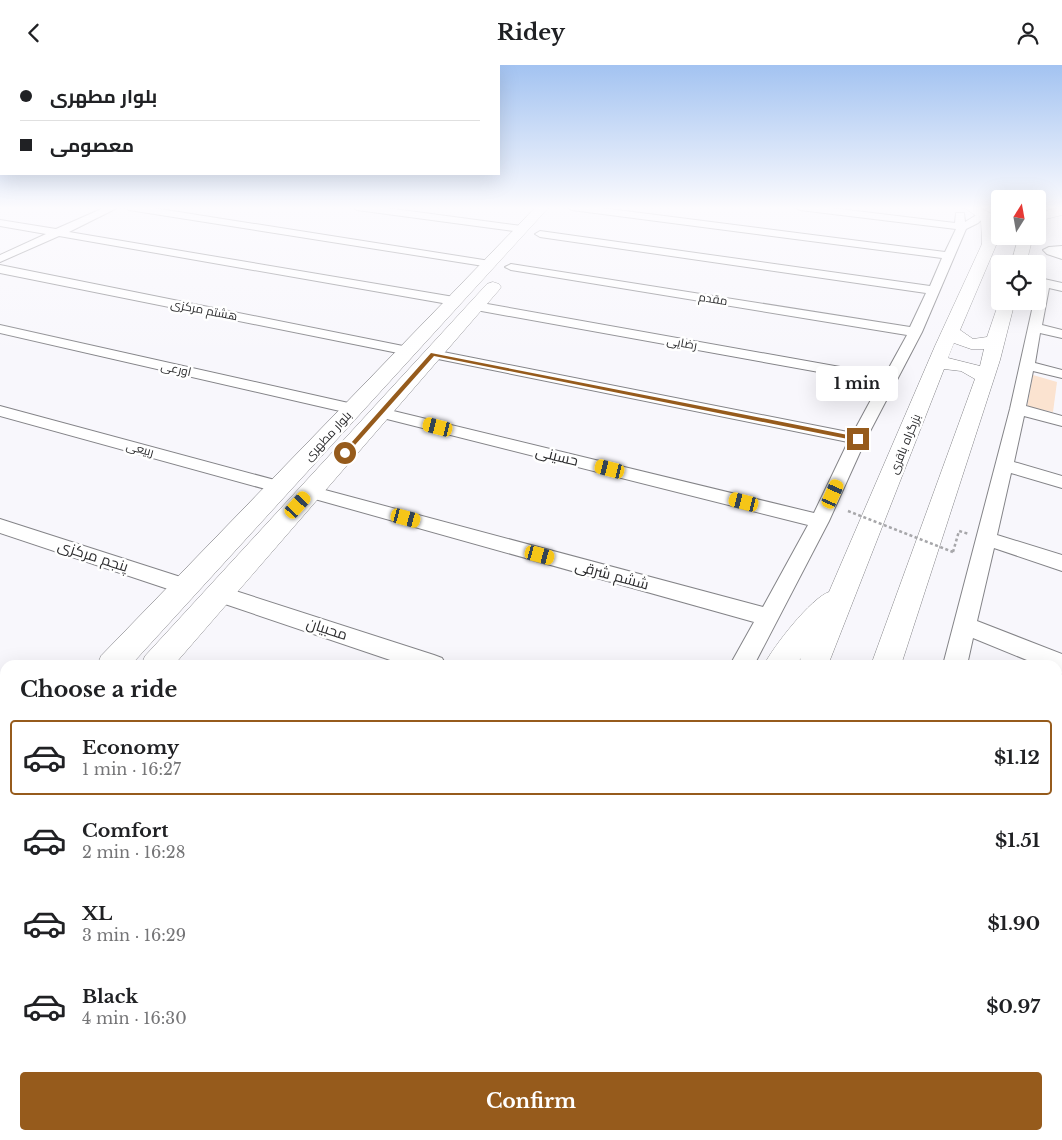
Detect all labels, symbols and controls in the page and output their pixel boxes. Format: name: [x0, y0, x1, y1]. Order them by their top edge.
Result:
icon: back: [20, 19, 48, 47]
text: Ridey: [497, 19, 565, 46]
icon: person: [1014, 19, 1042, 47]
text: بلوار مطهری: [50, 85, 157, 108]
text: معصومی: [50, 134, 134, 157]
north arrow: [991, 190, 1046, 245]
map controls: [991, 190, 1046, 310]
button: locate: [991, 255, 1046, 310]
street label: مقدم: [697, 289, 729, 309]
street label: هشتم مرکزی: [169, 296, 239, 324]
street label: رضایی: [666, 332, 698, 353]
street label: اورعی: [159, 358, 193, 379]
callout: 1 min: [817, 367, 899, 401]
text: 1 min: [834, 373, 880, 393]
street label: بلوار مطهری: [301, 408, 354, 464]
street label: بزرگراه باقری: [886, 411, 923, 476]
car: [421, 416, 454, 438]
route end: [847, 428, 869, 450]
street label: ربیعی: [125, 438, 156, 459]
street label: حسینی: [534, 441, 580, 471]
route start: [334, 442, 356, 464]
car: [593, 458, 626, 480]
car: [820, 477, 845, 511]
car: [282, 489, 313, 521]
car: [727, 491, 760, 513]
car: [389, 507, 422, 529]
street label: پنجم مرکزی: [55, 535, 131, 577]
car: [523, 544, 556, 566]
street label: ششم شرقی: [573, 556, 651, 594]
street label: محبیان: [304, 613, 350, 645]
text: Choose a ride: [20, 676, 177, 703]
icon: car: [22, 735, 67, 780]
text: Economy: [82, 736, 179, 759]
text: $1.12: [994, 746, 1040, 769]
text: 1 min · 16:27: [82, 759, 181, 779]
icon: car: [22, 818, 67, 863]
text: Comfort: [82, 819, 169, 842]
text: $1.51: [995, 829, 1040, 852]
text: 2 min · 16:28: [82, 842, 185, 862]
icon: car: [22, 901, 67, 946]
text: XL: [82, 902, 112, 925]
text: $1.90: [987, 912, 1040, 935]
text: 3 min · 16:29: [82, 925, 186, 945]
icon: car: [22, 984, 67, 1029]
text: Black: [82, 985, 138, 1008]
text: $0.97: [986, 995, 1040, 1018]
text: 4 min · 16:30: [82, 1008, 187, 1028]
button: Confirm: [20, 1072, 1042, 1130]

